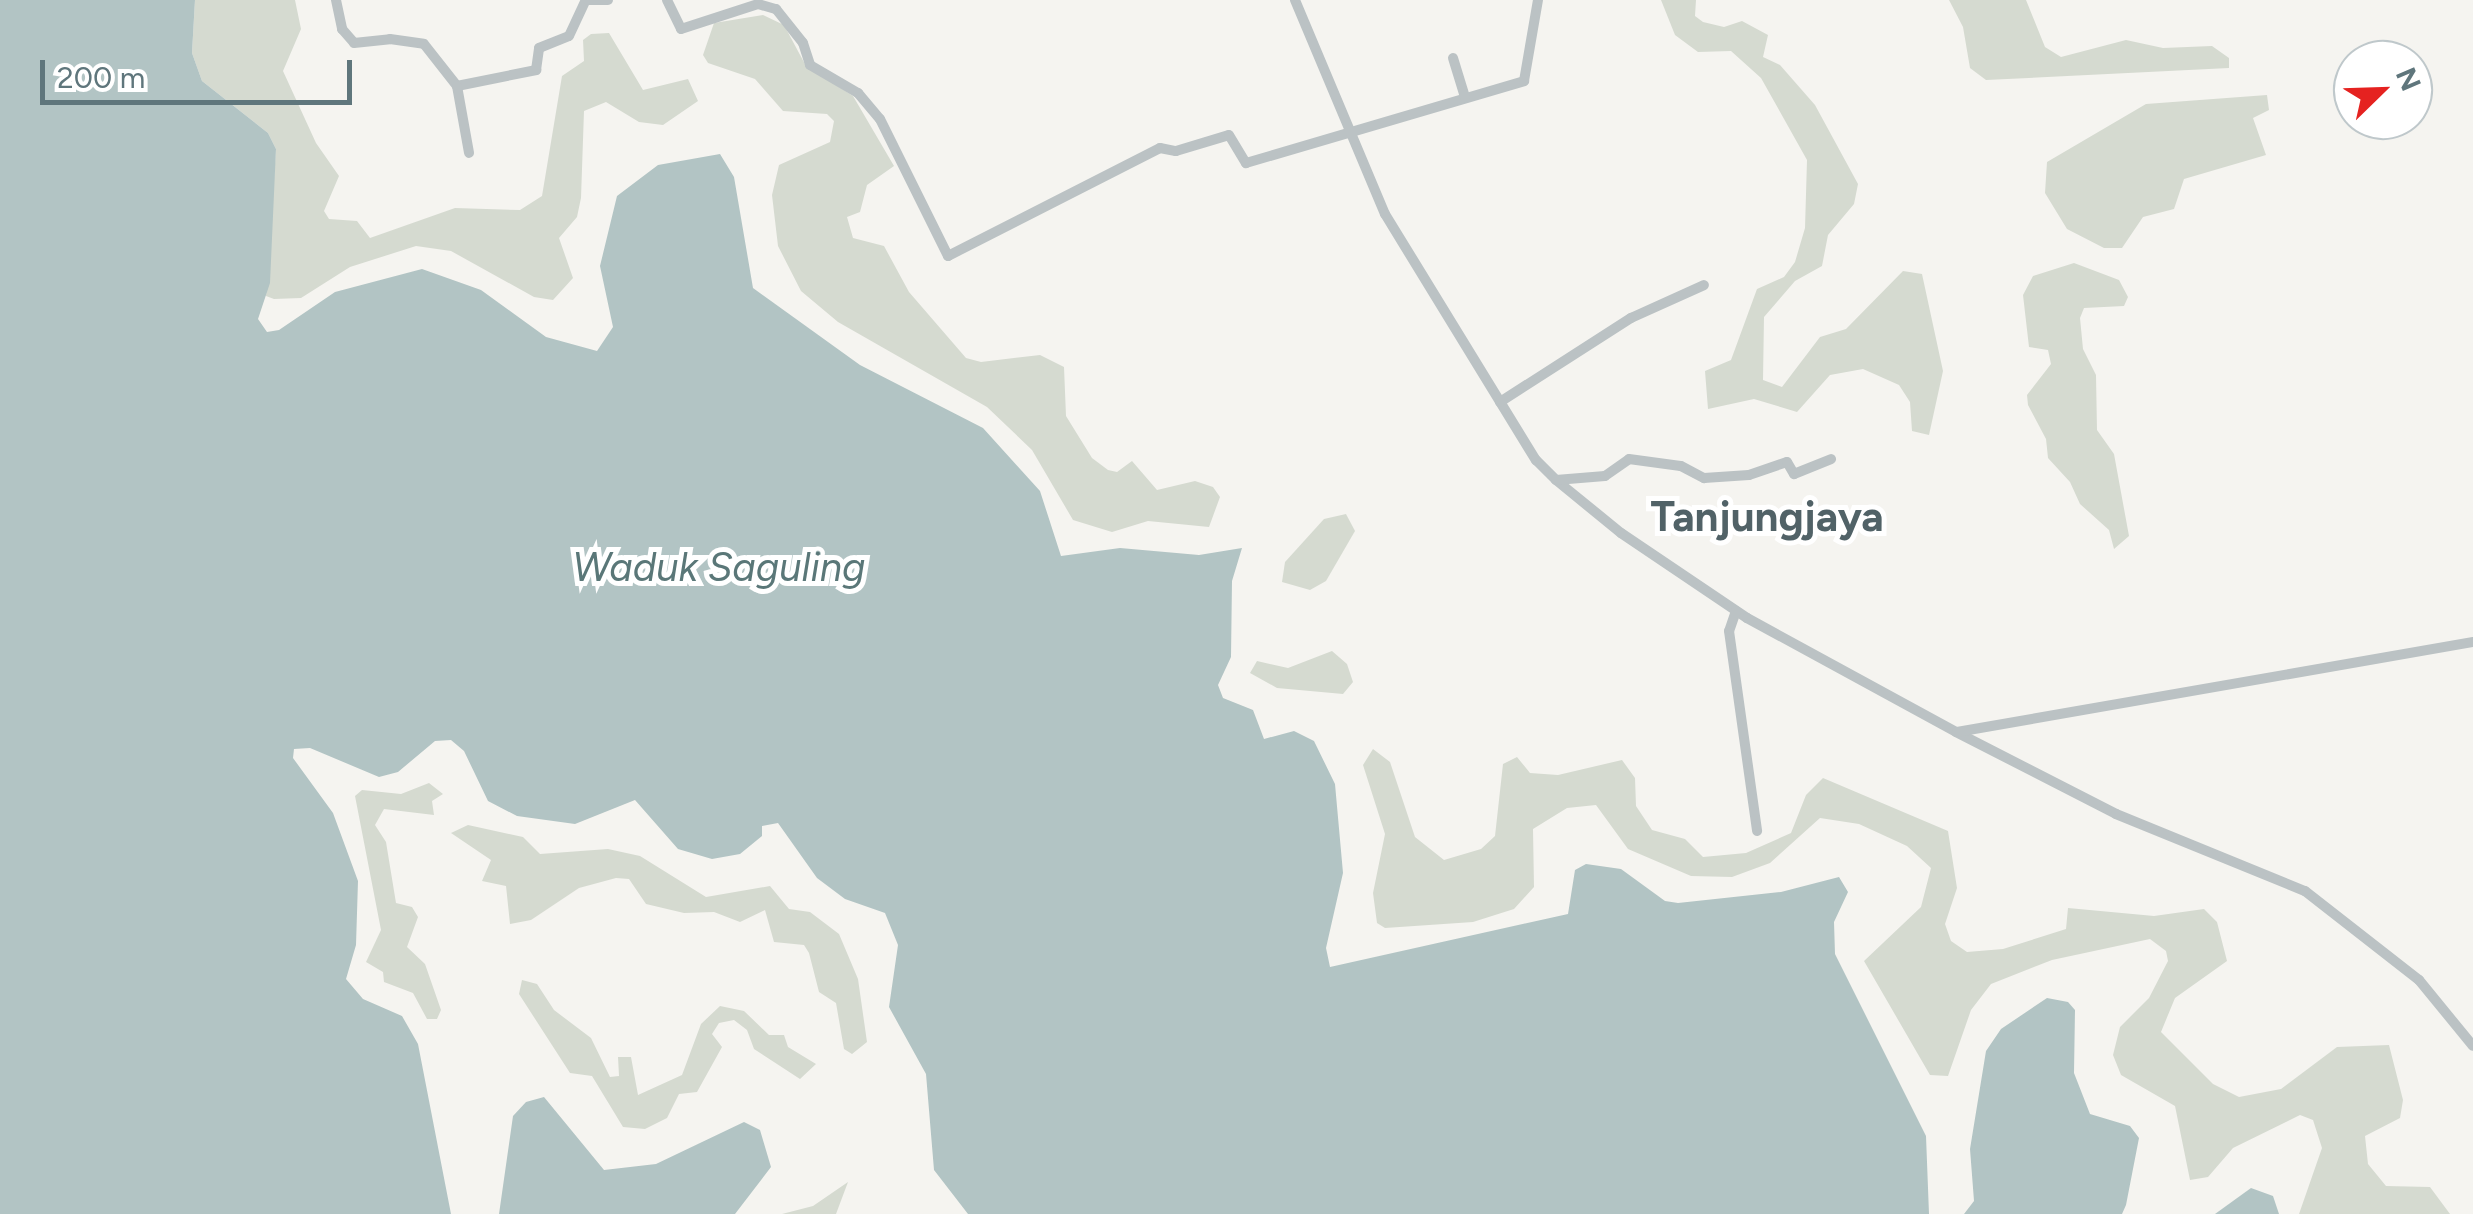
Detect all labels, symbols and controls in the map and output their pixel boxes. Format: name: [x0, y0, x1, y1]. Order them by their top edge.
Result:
scale bar: [45, 40, 358, 102]
north arrow: [2333, 40, 2433, 140]
text: 200 m: [57, 59, 145, 96]
text: N: [2389, 62, 2429, 96]
district label: Tanjungjaya: [1650, 492, 1884, 542]
water label: Waduk Saguling: [572, 543, 866, 591]

